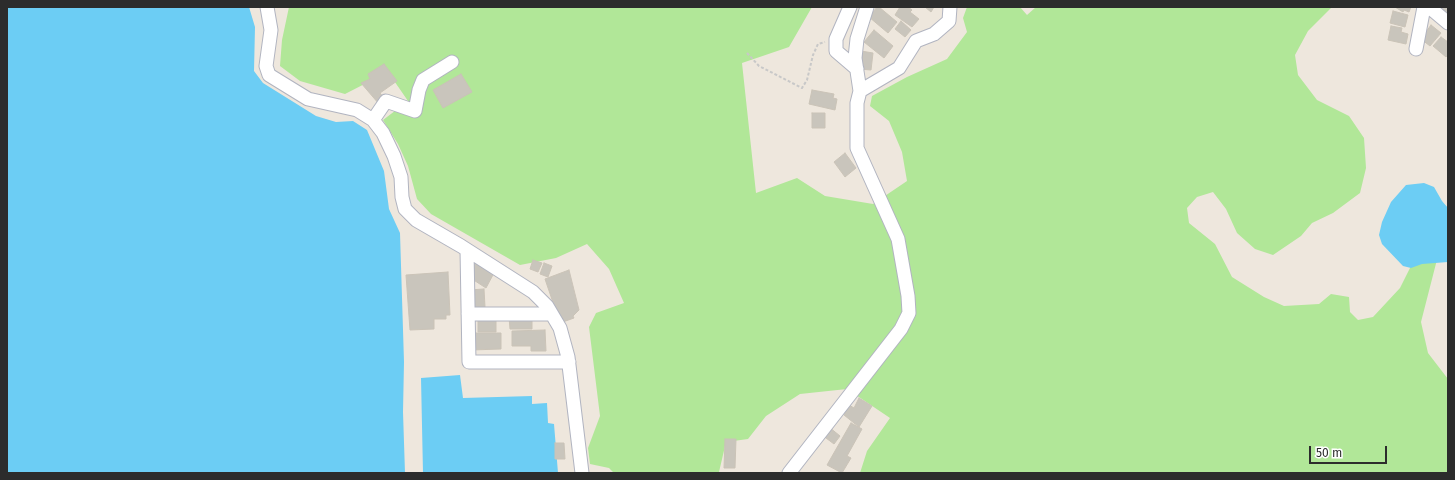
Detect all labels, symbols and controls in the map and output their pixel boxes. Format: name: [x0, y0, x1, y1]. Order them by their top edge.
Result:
scale bar: [1311, 438, 1389, 464]
text: 50 m: [1316, 446, 1342, 460]

